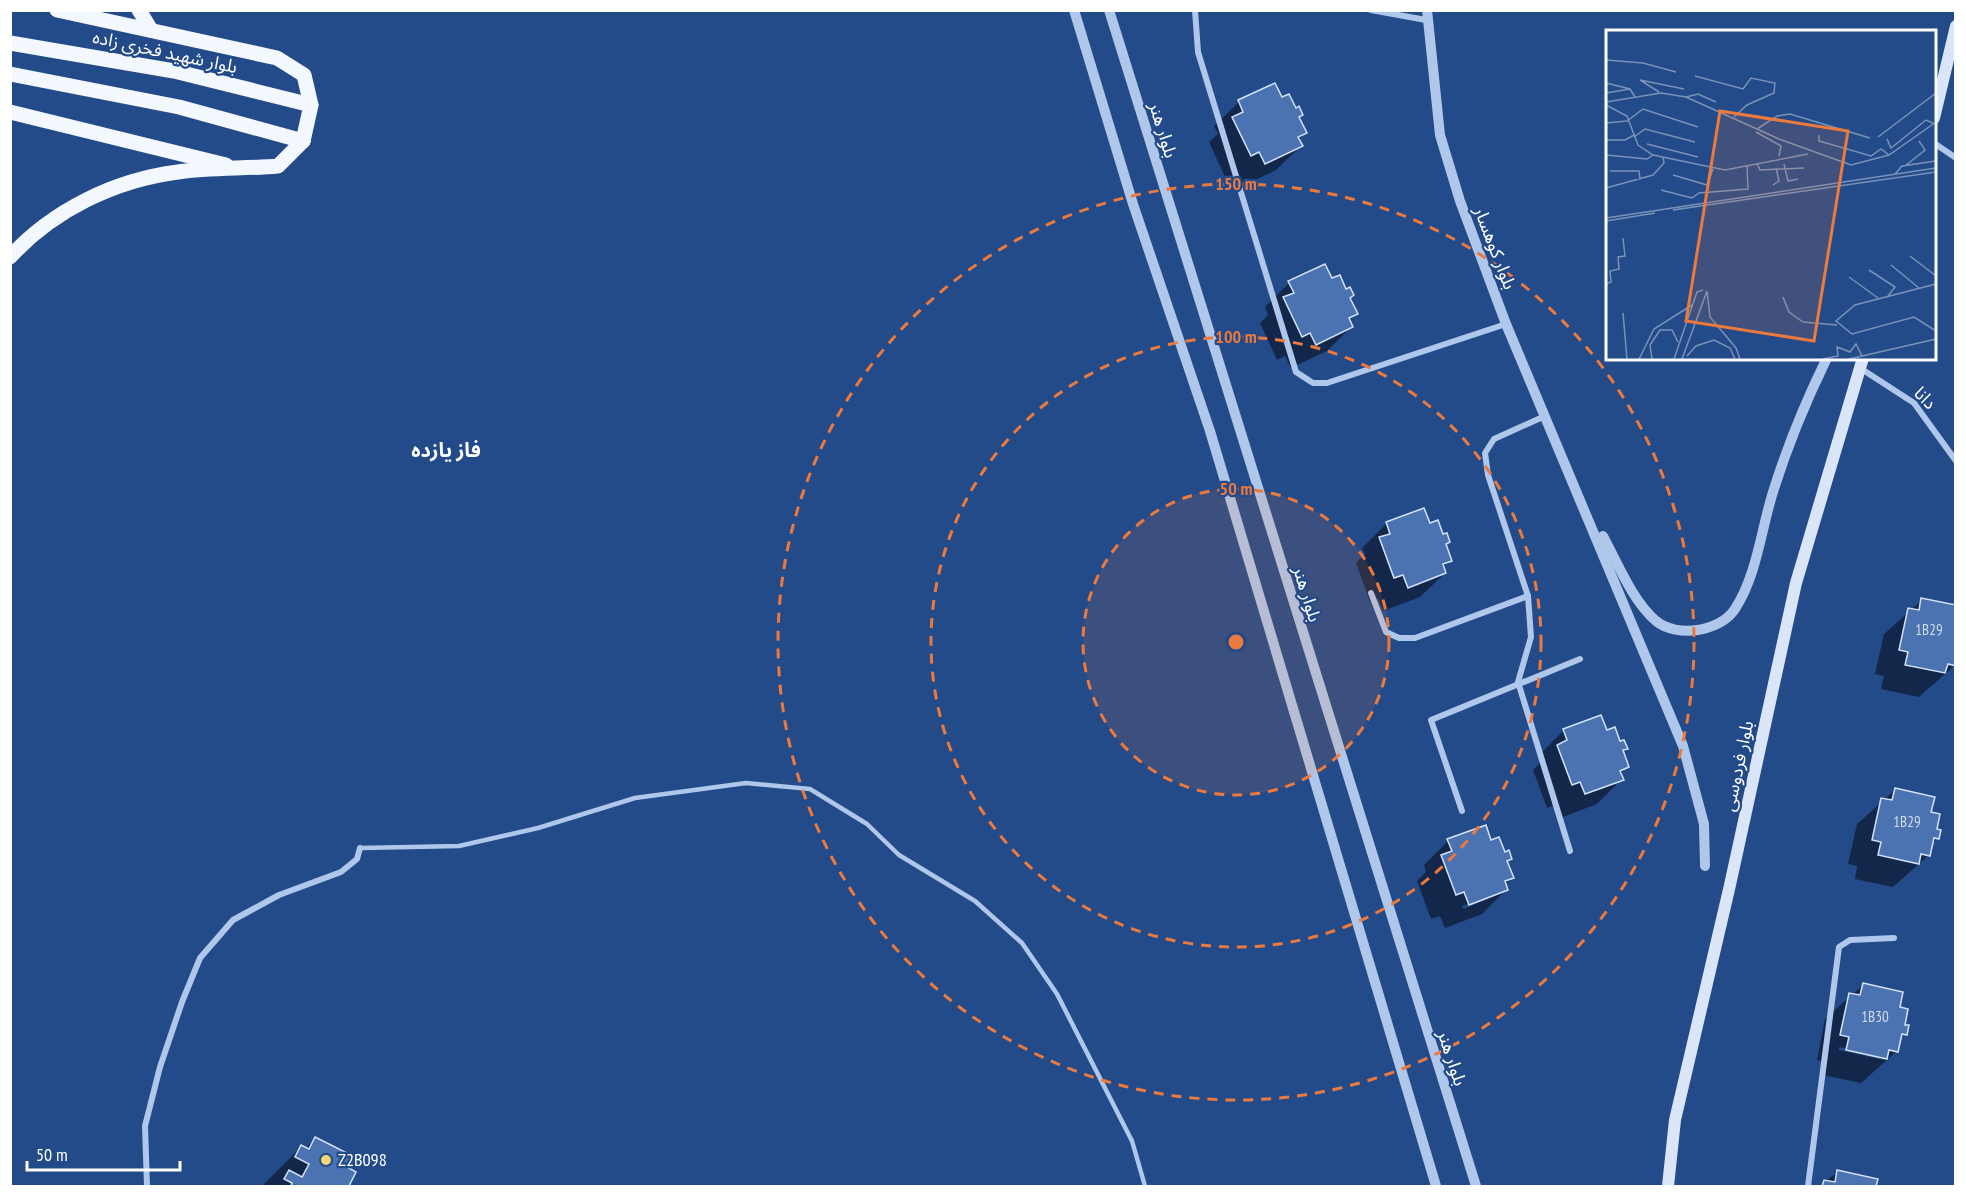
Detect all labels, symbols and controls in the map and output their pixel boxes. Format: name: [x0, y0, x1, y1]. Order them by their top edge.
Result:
street label: بلوار شهید فخری زاده: [91, 25, 240, 78]
inset map: [1606, 30, 1936, 360]
street label: بلوار هنر: [1144, 98, 1183, 161]
text: 150 m: [1215, 172, 1257, 195]
street label: بلوار کوهسار: [1469, 202, 1522, 292]
text: 100 m: [1215, 325, 1257, 348]
street label: دانا: [1909, 381, 1942, 414]
district label: فاز یازده: [411, 437, 481, 463]
text: 50 m: [1220, 477, 1252, 500]
street label: بلوار هنر: [1288, 562, 1327, 625]
house number: 1B29: [1915, 620, 1943, 639]
centre of rings: [1226, 632, 1246, 652]
street label: بلوار فردوسی: [1717, 718, 1758, 813]
house number: 1B29: [1893, 812, 1921, 831]
house number: 1B30: [1861, 1007, 1889, 1026]
street label: بلوار هنر: [1432, 1026, 1472, 1089]
scale bar: [27, 1134, 180, 1172]
text: 50 m: [36, 1143, 68, 1166]
place label: Z2B098: [338, 1148, 387, 1171]
marker: Z2B098: [319, 1153, 333, 1167]

